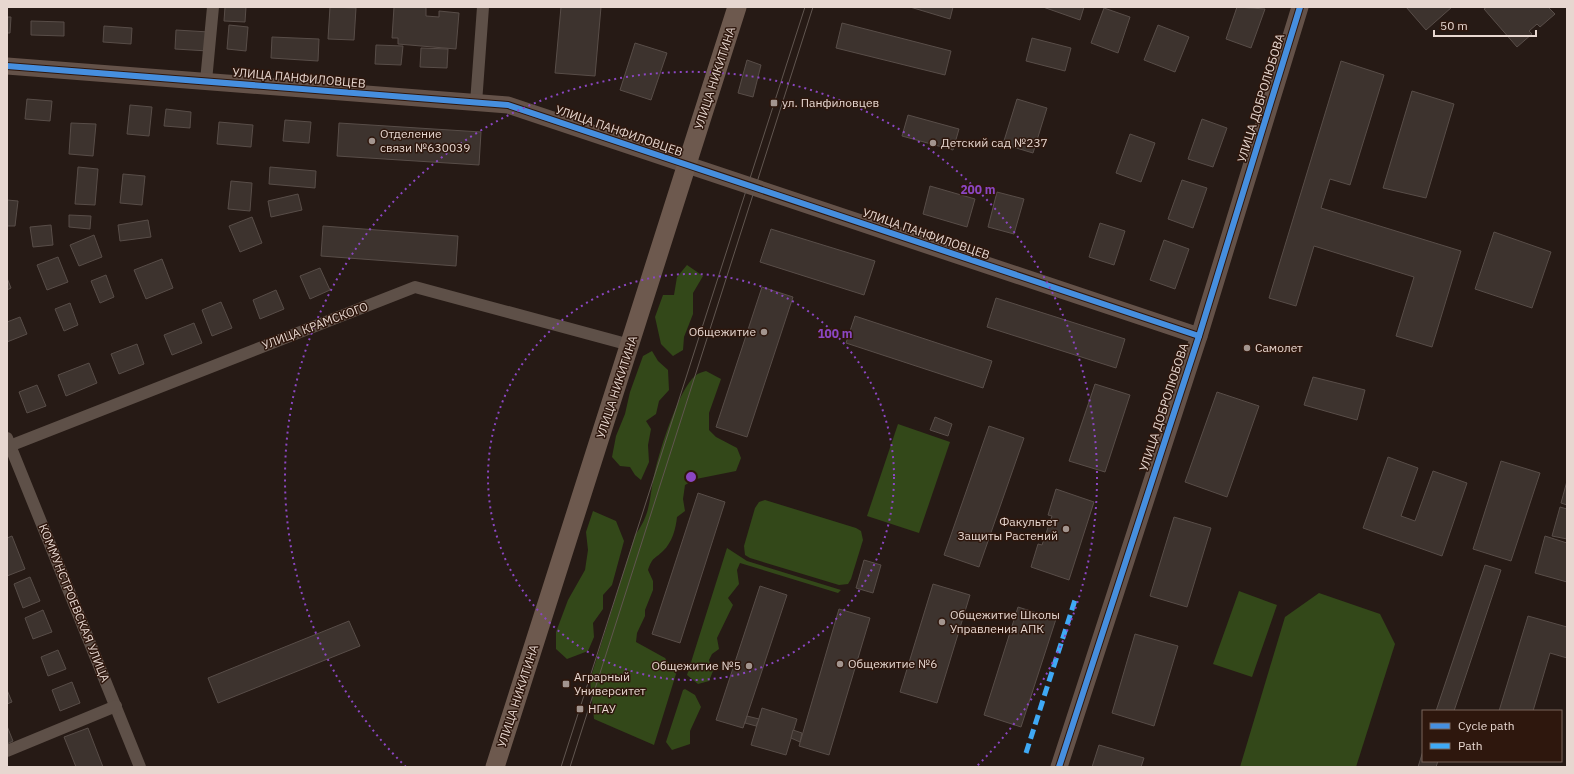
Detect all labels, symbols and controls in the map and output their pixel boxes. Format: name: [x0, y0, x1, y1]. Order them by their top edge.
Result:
scale bar: [1434, 12, 1536, 38]
text: 50 m: [1440, 18, 1468, 33]
street label: УЛИЦА НИКИТИНА: [691, 24, 738, 131]
street label: УЛИЦА ДОБРОЛЮБОВА: [1234, 31, 1287, 164]
street label: УЛИЦА ПАНФИЛОВЦЕВ: [232, 64, 366, 91]
place label: ул. Панфиловцев: [782, 95, 879, 110]
marker: ул. Панфиловцев: [769, 98, 779, 108]
street label: УЛИЦА ПАНФИЛОВЦЕВ: [553, 102, 685, 159]
place label: Отделение связи №630039: [380, 126, 471, 155]
place label: Детский сад №237: [941, 135, 1048, 150]
marker: Отделение связи №630039: [367, 136, 377, 146]
marker: Детский сад №237: [928, 138, 938, 148]
text: 200 m: [960, 182, 996, 197]
street label: УЛИЦА ПАНФИЛОВЦЕВ: [860, 205, 992, 262]
street label: УЛИЦА КРАМСКОГО: [260, 298, 370, 353]
place label: Общежитие: [689, 324, 756, 339]
text: 100 m: [817, 326, 853, 341]
marker: Общежитие: [759, 327, 769, 337]
street label: УЛИЦА НИКИТИНА: [593, 333, 640, 440]
place label: Самолет: [1255, 340, 1303, 355]
street label: УЛИЦА ДОБРОЛЮБОВА: [1136, 341, 1191, 473]
marker: Самолет: [1242, 343, 1252, 353]
centre of rings: [684, 470, 698, 484]
place label: Факультет Защиты Растений: [957, 514, 1058, 543]
street label: КОММУНСТРОЕВСКАЯ УЛИЦА: [36, 521, 113, 684]
marker: Факультет Защиты Растений: [1061, 524, 1071, 534]
place label: Общежитие Школы Управления АПК: [950, 607, 1060, 636]
marker: Общежитие Школы Управления АПК: [937, 617, 947, 627]
street label: УЛИЦА НИКИТИНА: [494, 642, 541, 749]
place label: Общежитие №6: [848, 656, 938, 671]
place label: Общежитие №5: [651, 658, 741, 673]
marker: Общежитие №6: [835, 659, 845, 669]
marker: Общежитие №5: [744, 661, 754, 671]
place label: Аграрный Университет: [574, 669, 646, 698]
marker: Аграрный Университет: [561, 679, 571, 689]
place label: НГАУ: [588, 701, 616, 716]
marker: НГАУ: [575, 704, 585, 714]
legend: [1422, 710, 1562, 762]
text: Cycle path: [1458, 718, 1515, 733]
text: Path: [1458, 738, 1483, 753]

